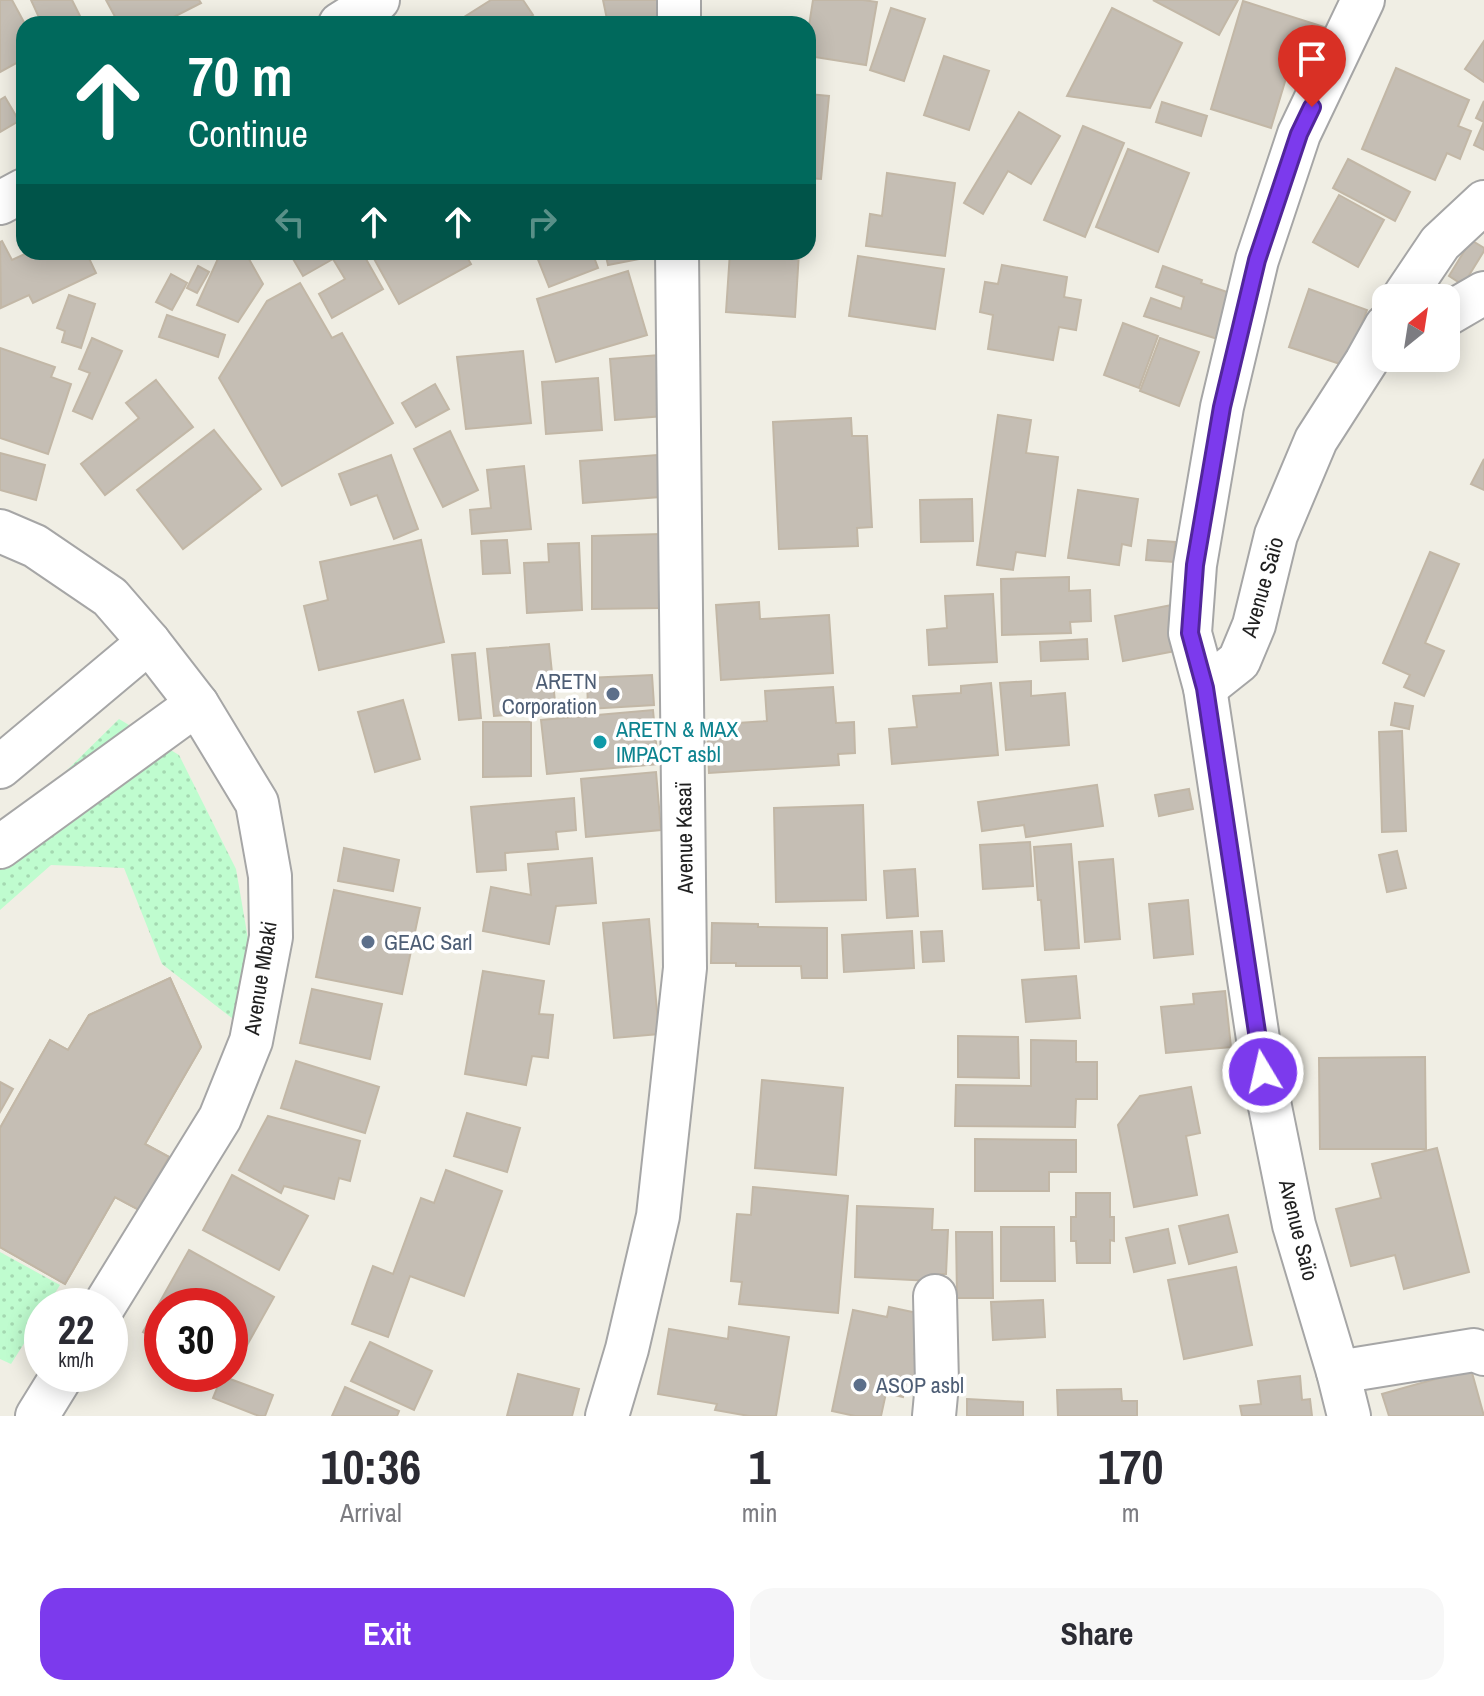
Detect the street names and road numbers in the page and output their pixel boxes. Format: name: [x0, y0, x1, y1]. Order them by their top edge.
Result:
street label: Avenue Saïo: [1233, 533, 1291, 642]
street label: Avenue Kasaï: [668, 781, 700, 895]
street label: Avenue Mbaki: [236, 919, 284, 1038]
street label: Avenue Saïo: [1272, 1175, 1326, 1284]

